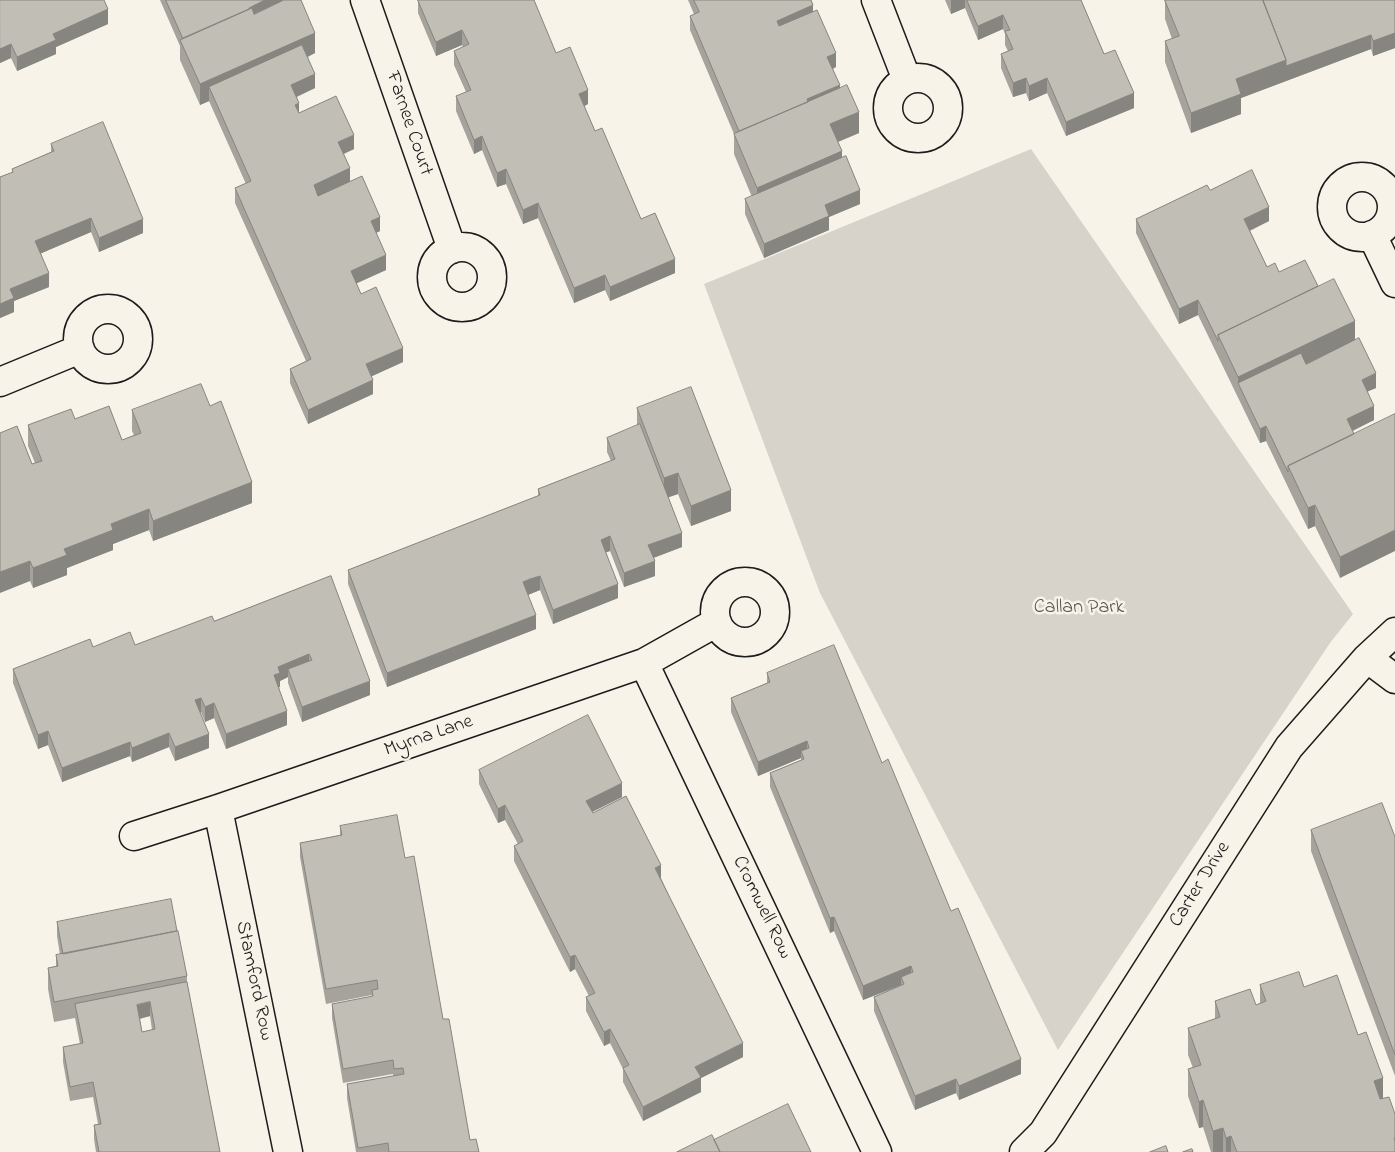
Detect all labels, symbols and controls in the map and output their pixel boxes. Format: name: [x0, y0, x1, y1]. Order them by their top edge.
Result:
street label: Farnee Court: [379, 69, 437, 179]
park label: Callan Park: [1034, 597, 1124, 621]
street label: Myrna Lane: [382, 711, 476, 763]
street label: Carter Drive: [1165, 838, 1237, 932]
street label: Cromwell Row: [726, 853, 796, 963]
street label: Stamford Row: [229, 919, 277, 1043]

